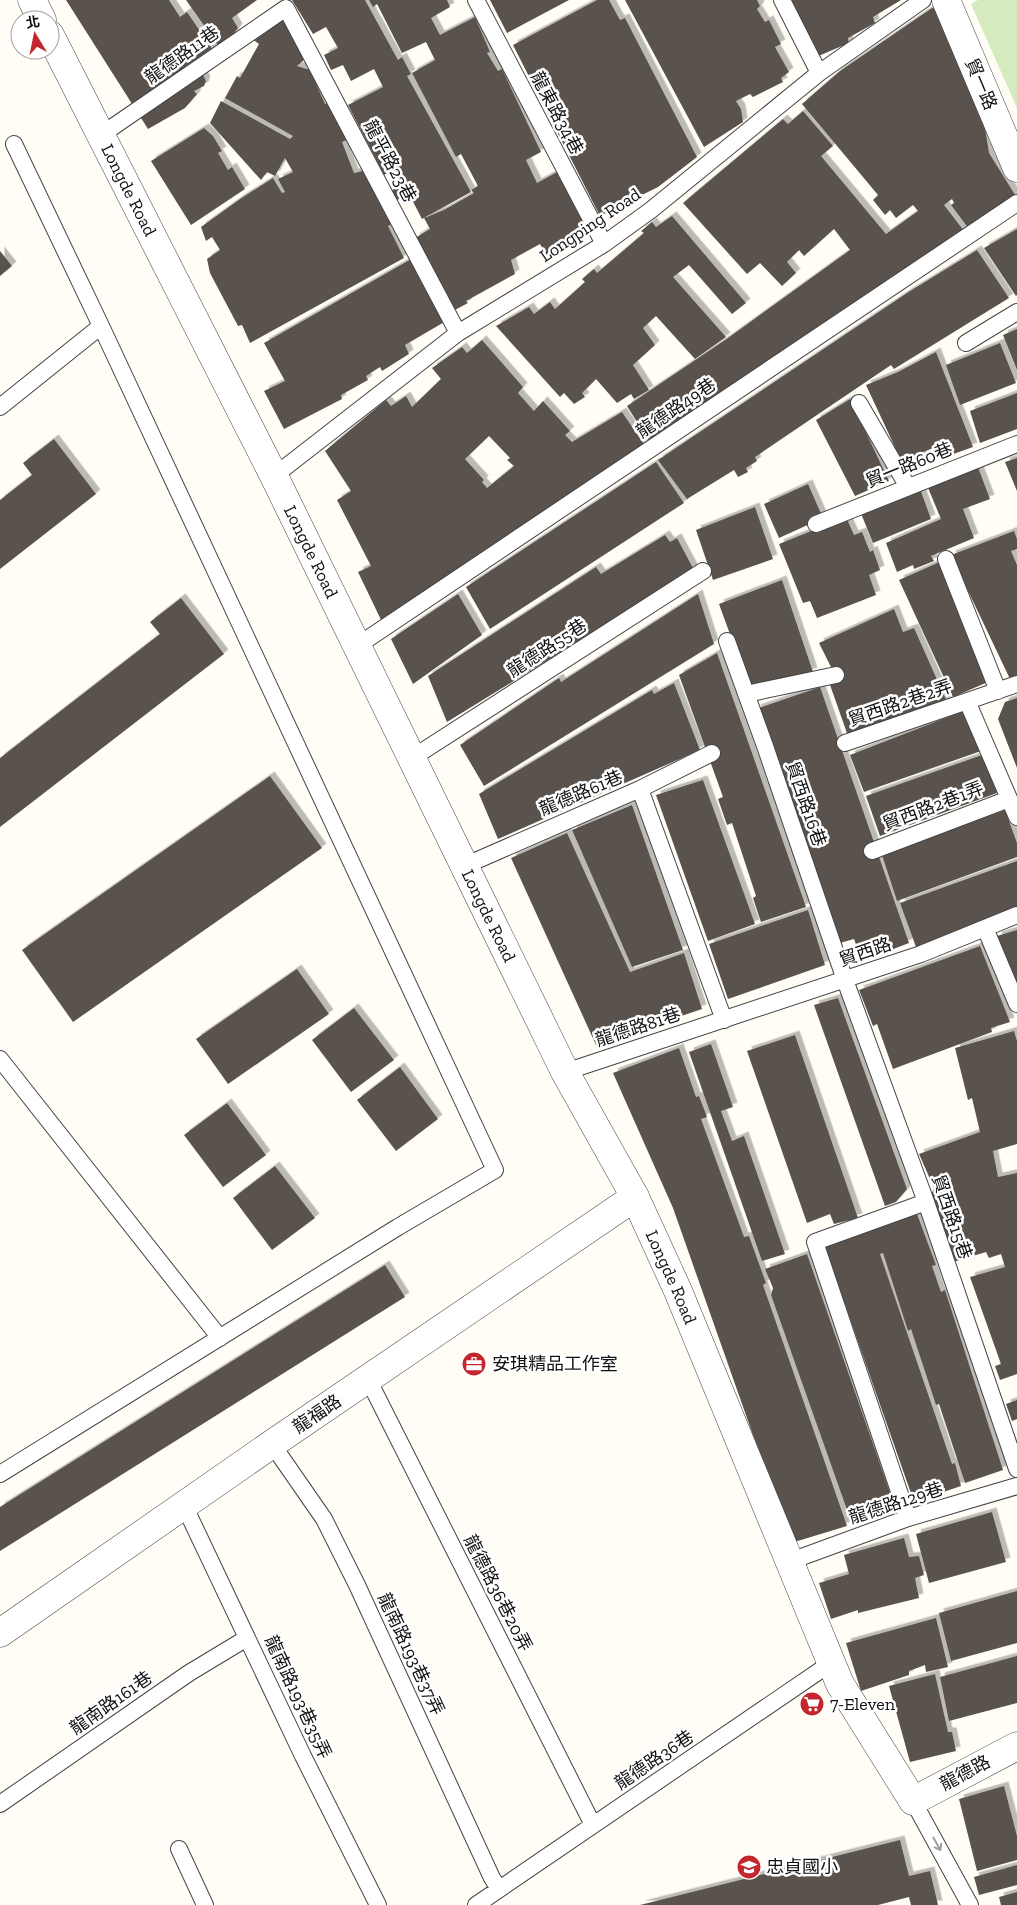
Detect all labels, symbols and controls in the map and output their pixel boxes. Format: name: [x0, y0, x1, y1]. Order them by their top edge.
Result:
north arrow: [10, 10, 60, 60]
text: 北: [24, 13, 41, 32]
street label: 龍德路11巷: [141, 21, 223, 89]
street label: 貿一路: [960, 55, 1002, 113]
street label: 龍東路34巷: [526, 68, 588, 158]
street label: 龍平路23巷: [359, 116, 421, 206]
street label: Longde Road: [96, 140, 161, 240]
street label: Longping Road: [535, 183, 645, 267]
street label: 龍德路49巷: [632, 373, 720, 443]
street label: 貿一路60巷: [862, 438, 956, 492]
street label: Longde Road: [279, 502, 343, 602]
street label: 龍德路55巷: [503, 614, 591, 682]
street label: 貿西路2巷2弄: [845, 675, 955, 731]
street label: 貿西路16巷: [781, 759, 831, 849]
street label: 龍德路61巷: [536, 766, 626, 820]
street label: 貿西路2巷1弄: [879, 777, 987, 835]
street label: Longde Road: [457, 866, 521, 966]
street label: 貿西路: [836, 933, 894, 971]
street label: 龍德路81巷: [592, 1003, 684, 1051]
street label: 貿西路15巷: [927, 1172, 977, 1262]
street label: Longde Road: [641, 1227, 701, 1327]
office icon: 安琪精品工作室: [461, 1351, 487, 1377]
place label: 安琪精品工作室: [492, 1353, 618, 1375]
street label: 龍福路: [288, 1390, 346, 1438]
street label: 龍德路129巷: [846, 1477, 946, 1529]
street label: 龍德路36巷20弄: [459, 1531, 537, 1655]
street label: 龍南路193巷37弄: [373, 1589, 449, 1719]
street label: 龍南路193巷35弄: [260, 1632, 336, 1762]
street label: 龍南路161巷: [66, 1667, 156, 1739]
supermarket icon: 7-Eleven: [799, 1691, 825, 1717]
place label: 7-Eleven: [830, 1693, 896, 1715]
street label: 龍德路36巷: [610, 1726, 698, 1794]
street label: 龍德路: [936, 1751, 994, 1795]
one-way arrow: [932, 1836, 942, 1850]
school or university icon: 忠貞國小: [736, 1854, 762, 1880]
place label: 忠貞國小: [766, 1856, 838, 1878]

